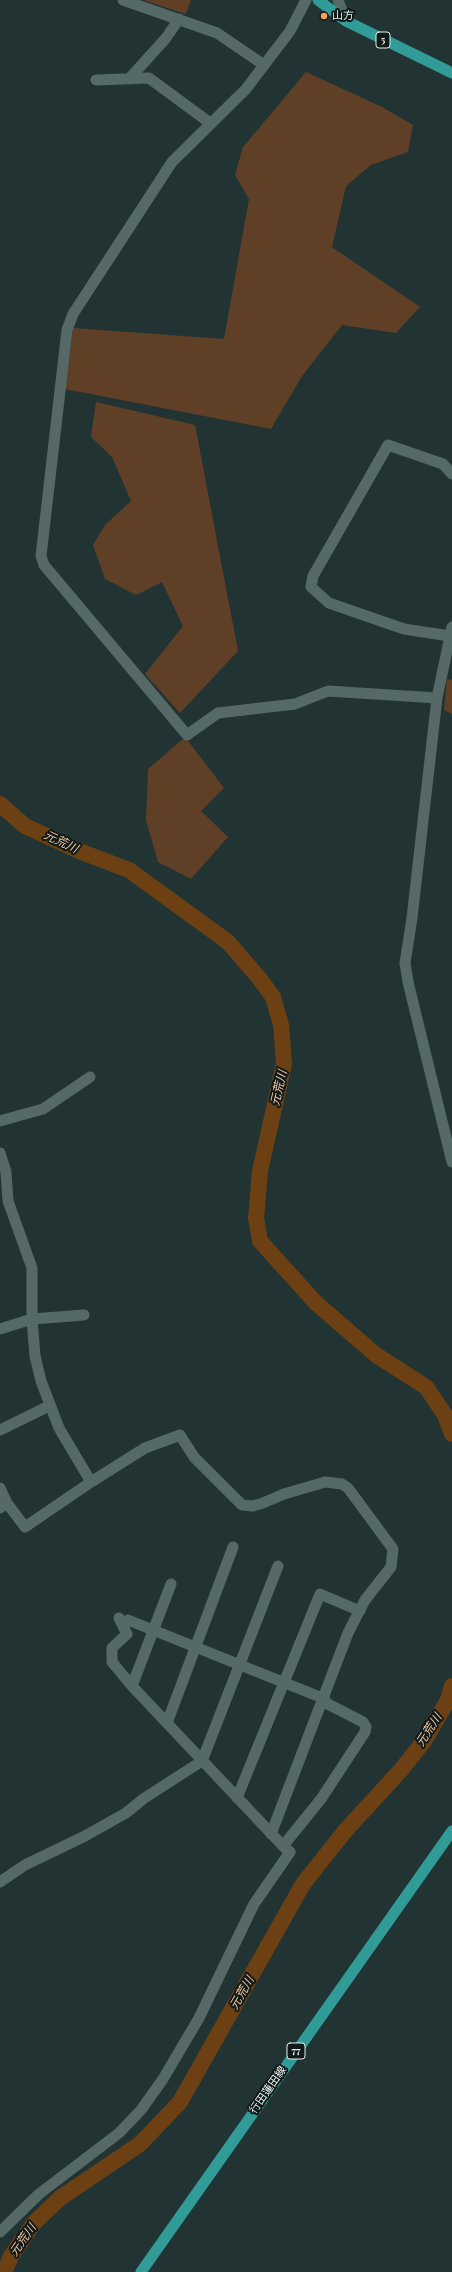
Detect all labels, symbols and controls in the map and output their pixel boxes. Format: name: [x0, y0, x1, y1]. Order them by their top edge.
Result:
place label: 山方: [332, 9, 354, 23]
marker: 山方: [319, 11, 329, 21]
road number: 5: [376, 32, 390, 48]
water label: 元荒川: [42, 828, 80, 856]
water label: 元荒川: [268, 1069, 290, 1107]
water label: 元荒川: [413, 1711, 445, 1749]
water label: 元荒川: [227, 1974, 257, 2012]
road number: 77: [287, 2043, 305, 2059]
street label: 行田蓮田線: [247, 2064, 289, 2116]
water label: 元荒川: [7, 2221, 39, 2259]

